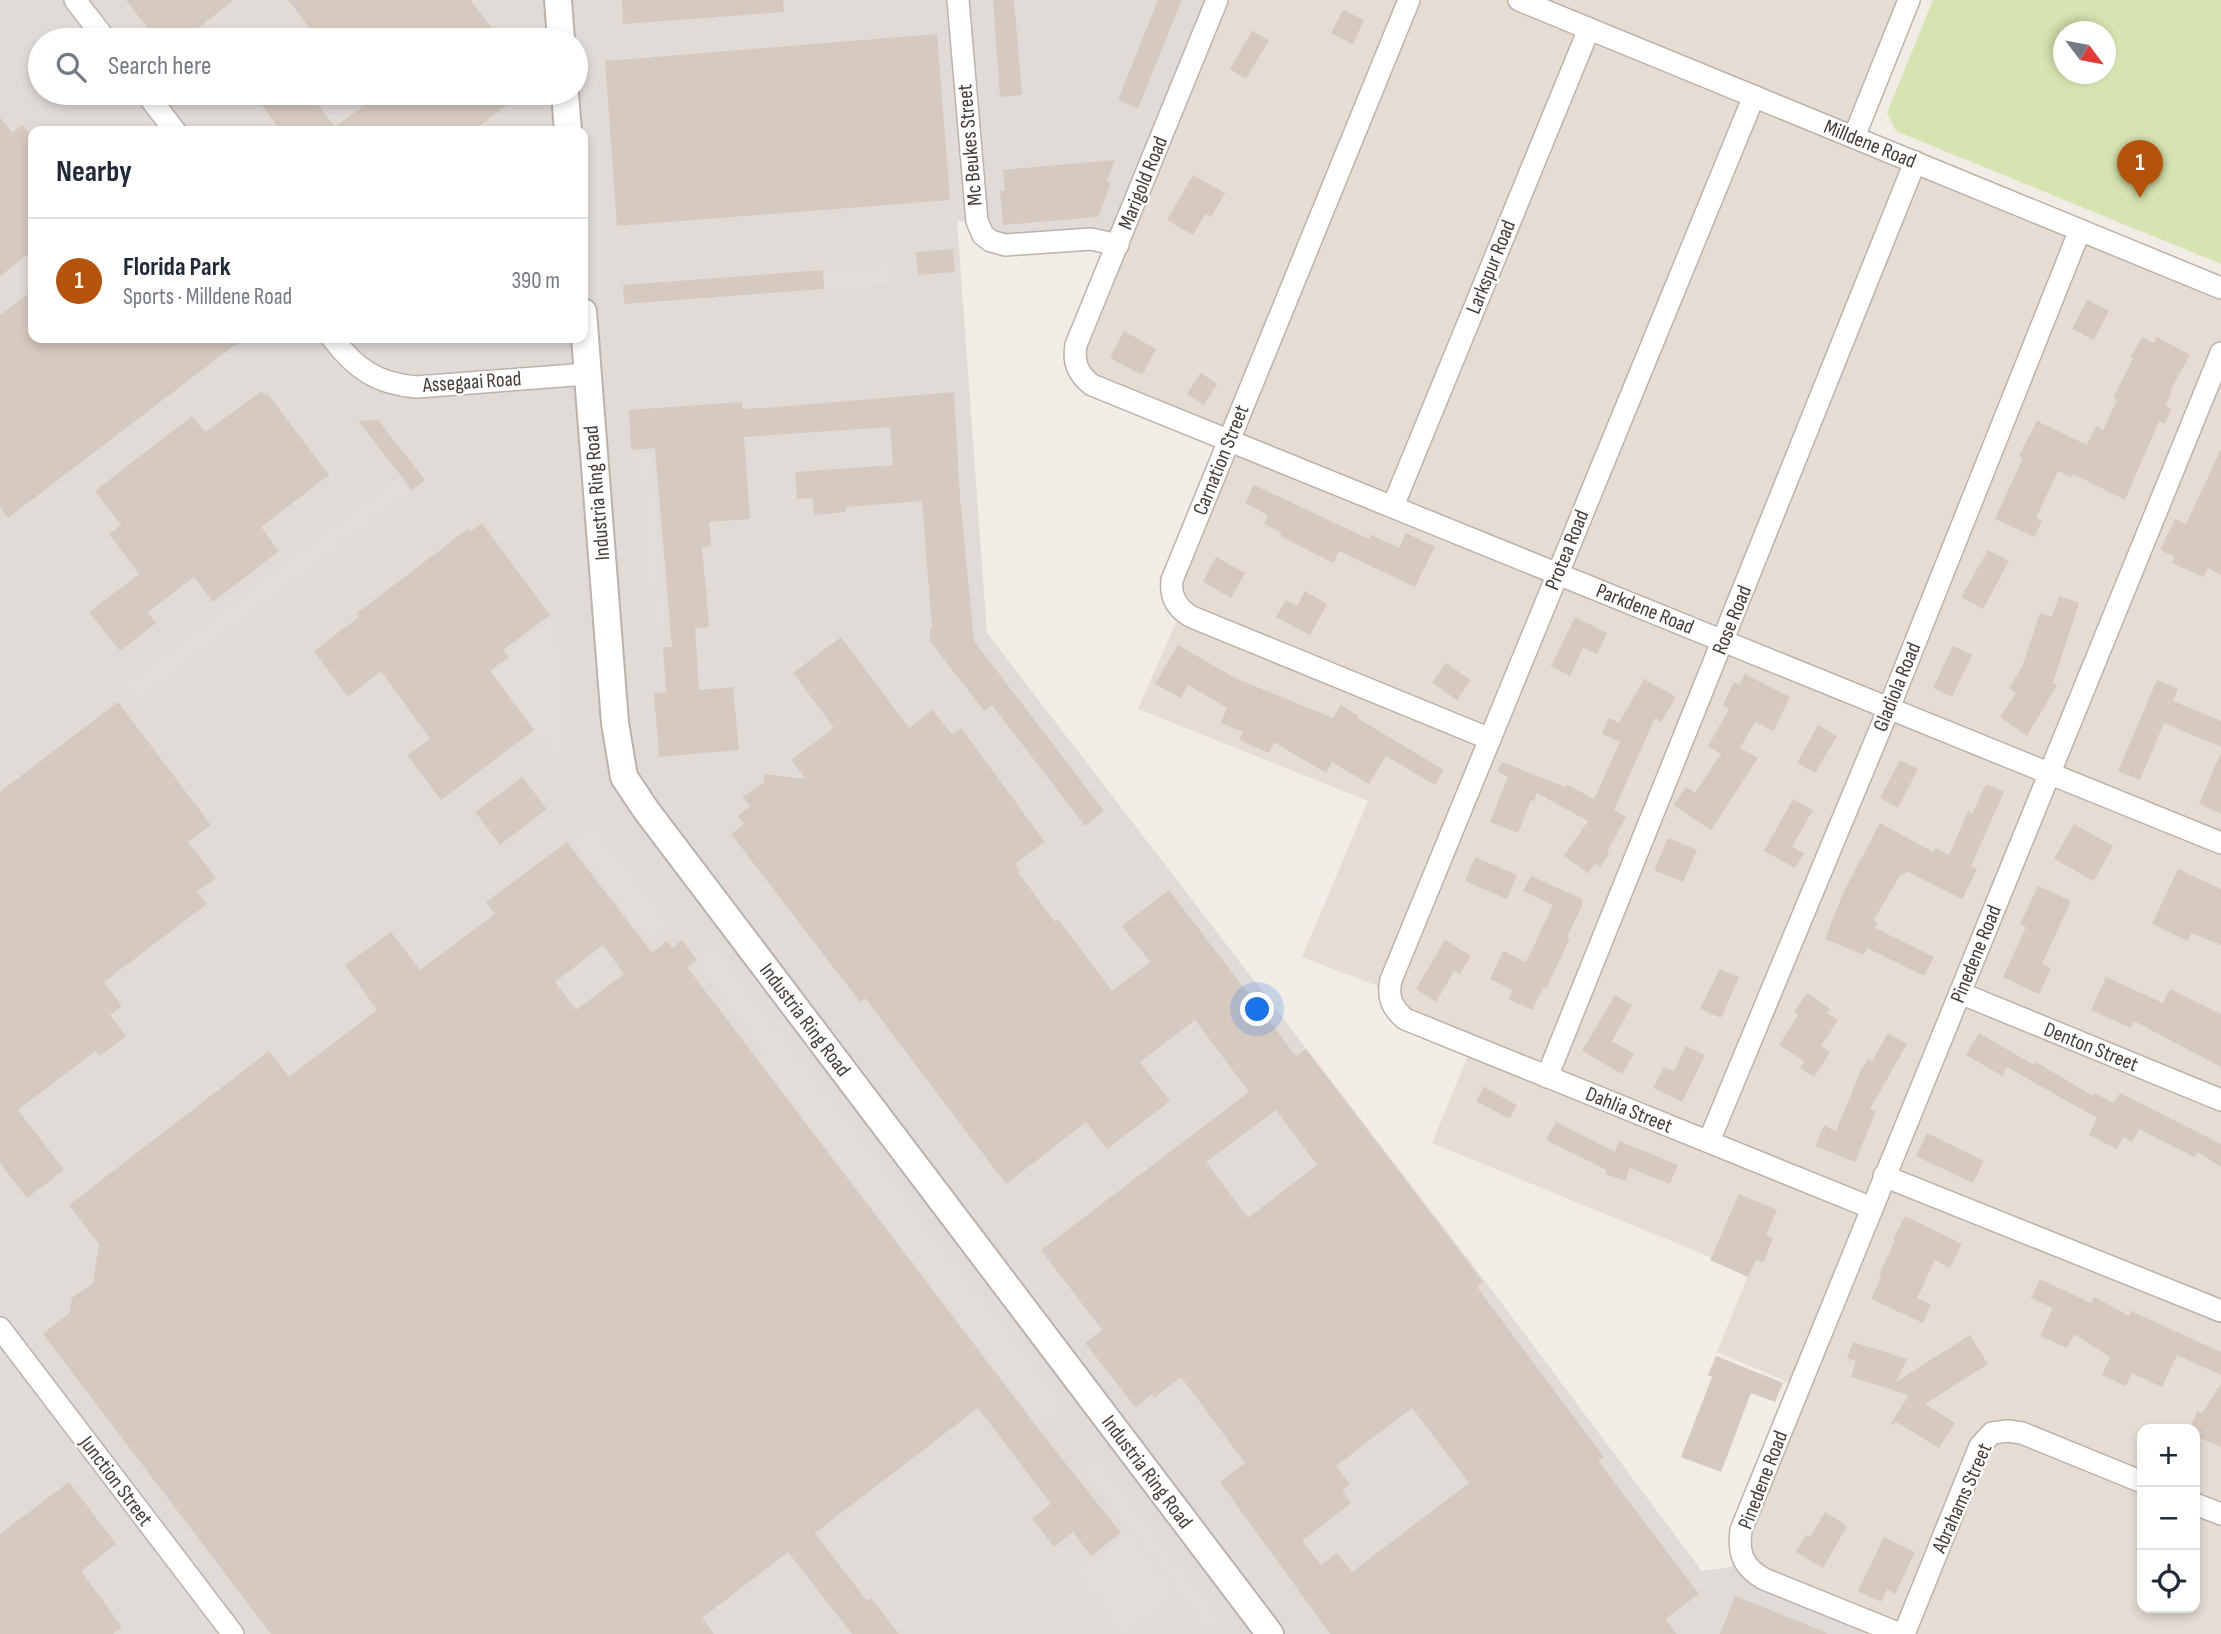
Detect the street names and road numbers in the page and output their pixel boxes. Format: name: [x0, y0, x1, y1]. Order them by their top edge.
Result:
street label: Mc Beukes Street: [952, 83, 988, 207]
street label: Milldene Road: [1820, 114, 1920, 174]
street label: Marigold Road: [1113, 133, 1173, 233]
street label: Larkspur Road: [1461, 216, 1521, 318]
street label: Assegaai Road: [421, 366, 522, 398]
street label: Carnation Street: [1188, 401, 1254, 519]
street label: Industria Ring Road: [579, 424, 615, 562]
street label: Protea Road: [1540, 506, 1594, 594]
street label: Parkdene Road: [1592, 578, 1698, 640]
street label: Rose Road: [1707, 582, 1757, 658]
street label: Gladiola Road: [1868, 639, 1926, 735]
street label: Pinedene Road: [1945, 901, 2007, 1007]
street label: Industria Ring Road: [754, 958, 856, 1082]
street label: Denton Street: [2040, 1017, 2142, 1077]
street label: Dahlia Street: [1582, 1081, 1676, 1139]
street label: Industria Ring Road: [1096, 1410, 1198, 1534]
street label: Pinedene Road: [1733, 1427, 1793, 1533]
street label: Junction Street: [74, 1430, 158, 1531]
street label: Abrahams Street: [1926, 1439, 1997, 1558]

